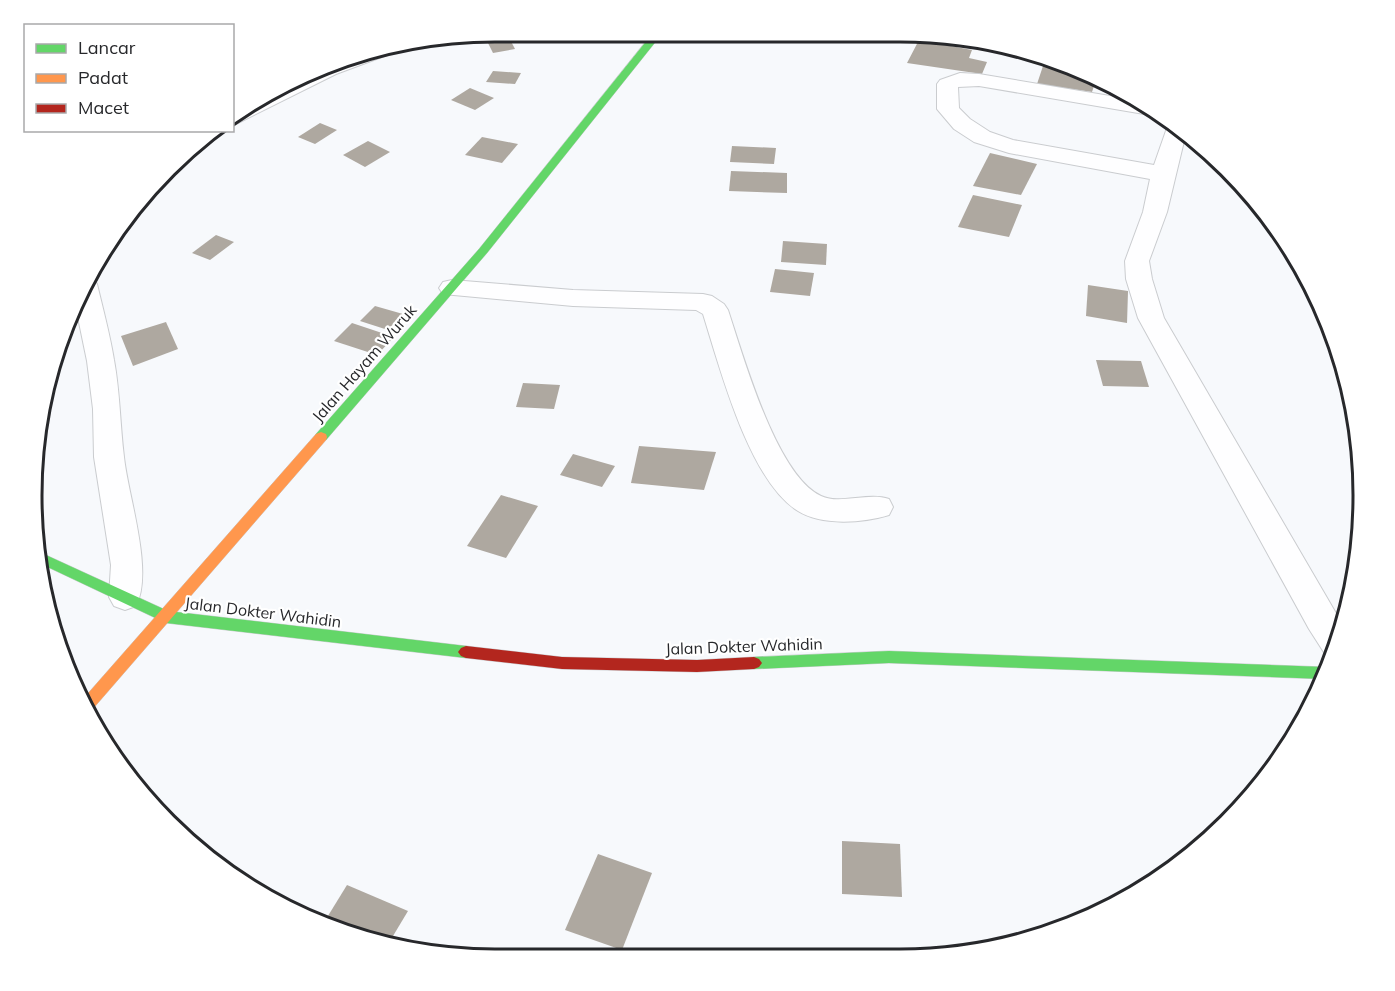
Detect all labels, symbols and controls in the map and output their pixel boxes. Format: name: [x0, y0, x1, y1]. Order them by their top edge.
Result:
legend: [24, 24, 234, 132]
text: Lancar: [78, 36, 136, 59]
text: Padat: [78, 66, 128, 89]
text: Macet: [78, 96, 129, 119]
street label: Jalan Hayam Wuruk: [307, 300, 421, 426]
street label: Jalan Dokter Wahidin: [184, 592, 342, 632]
street label: Jalan Dokter Wahidin: [665, 633, 823, 659]

